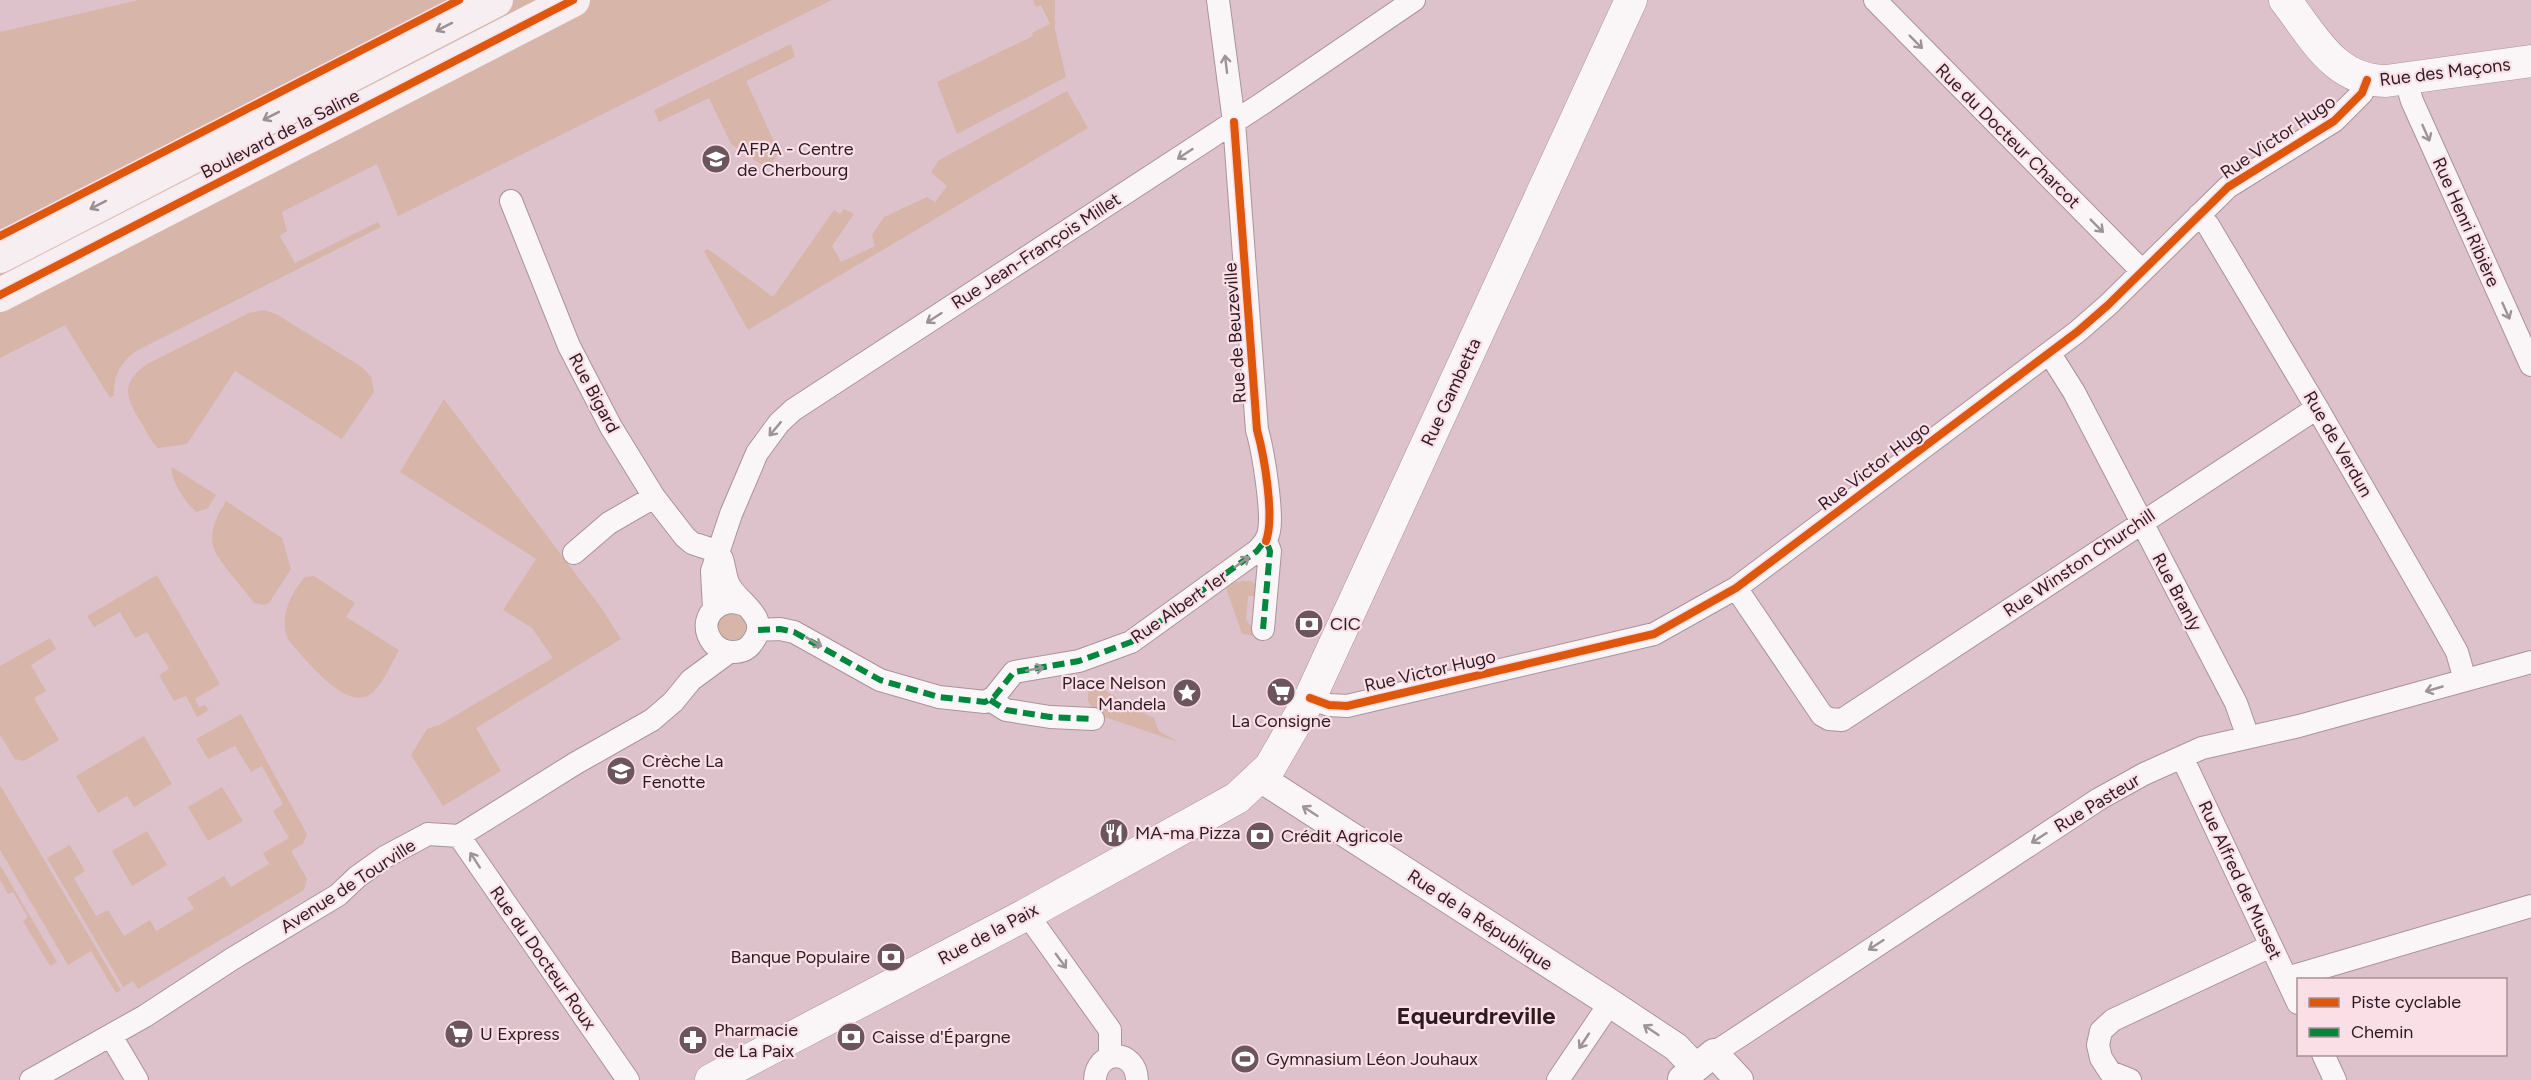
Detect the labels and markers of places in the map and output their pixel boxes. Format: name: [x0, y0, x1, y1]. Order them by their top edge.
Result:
place label: AFPA - Centre de Cherbourg: [737, 138, 854, 181]
school or university icon: AFPA - Centre de Cherbourg: [700, 143, 732, 175]
bank icon: CIC: [1293, 608, 1325, 640]
place label: CIC: [1330, 613, 1361, 635]
place label: Place Nelson Mandela: [1062, 672, 1166, 715]
supermarket icon: La Consigne: [1265, 676, 1297, 708]
place icon: Place Nelson Mandela: [1171, 677, 1203, 709]
place label: La Consigne: [1231, 710, 1331, 732]
place label: Crèche La Fenotte: [642, 750, 724, 793]
school or university icon: Crèche La Fenotte: [605, 755, 637, 787]
restaurant icon: MA-ma Pizza: [1098, 817, 1130, 849]
bank icon: Crédit Agricole: [1244, 820, 1276, 852]
place label: MA-ma Pizza: [1135, 822, 1240, 844]
place label: Crédit Agricole: [1281, 825, 1403, 847]
bank icon: Banque Populaire: [875, 941, 907, 973]
place label: Banque Populaire: [730, 946, 870, 968]
supermarket icon: U Express: [443, 1018, 475, 1050]
place label: Pharmacie de La Paix: [714, 1019, 798, 1062]
bank icon: Caisse d'Épargne: [835, 1021, 867, 1053]
place label: U Express: [480, 1023, 560, 1045]
pharmacy icon: Pharmacie de La Paix: [677, 1024, 709, 1056]
place label: Caisse d'Épargne: [872, 1026, 1011, 1048]
sports icon: Gymnasium Léon Jouhaux: [1229, 1043, 1261, 1075]
place label: Gymnasium Léon Jouhaux: [1266, 1048, 1478, 1070]

